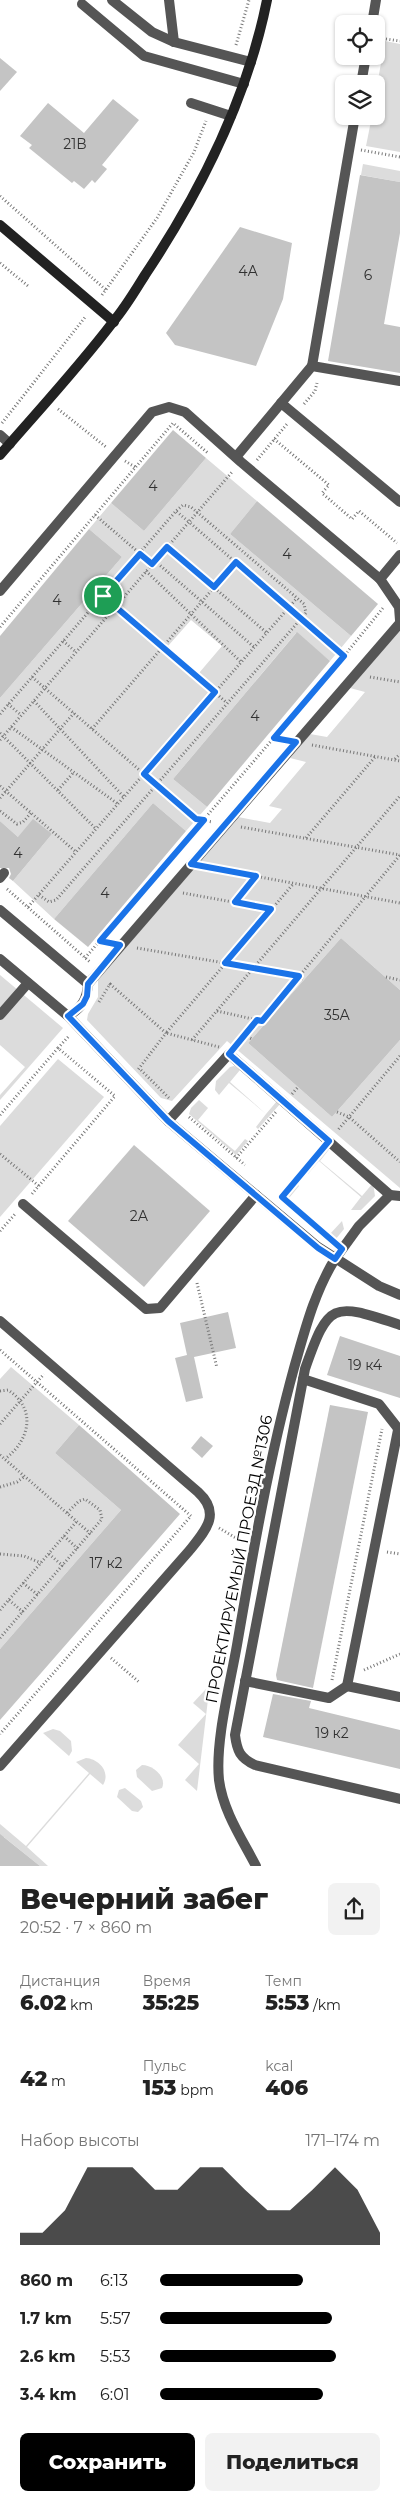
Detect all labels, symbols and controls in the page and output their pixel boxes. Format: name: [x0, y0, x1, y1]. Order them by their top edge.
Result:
map controls: [335, 15, 385, 125]
button: locate: [335, 15, 385, 65]
button: layers: [335, 75, 385, 125]
house number: 21В: [63, 135, 87, 153]
house number: 4А: [238, 262, 258, 280]
house number: 6: [364, 266, 373, 284]
house number: 4: [148, 477, 158, 495]
house number: 4: [282, 545, 292, 563]
pin: [82, 575, 124, 617]
icon: arrive: [89, 582, 117, 610]
house number: 4: [52, 591, 62, 609]
house number: 4: [250, 707, 260, 725]
house number: 4: [13, 844, 23, 862]
house number: 4: [100, 884, 110, 902]
house number: 35А: [324, 1006, 351, 1024]
house number: 2А: [130, 1207, 149, 1225]
house number: 19 к4: [348, 1356, 383, 1374]
street label: ПРОЕКТИРУЕМЫЙ ПРОЕЗД №1306: [202, 1413, 276, 1705]
house number: 17 к2: [90, 1554, 123, 1572]
house number: 19 к2: [315, 1724, 349, 1742]
text: Вечерний забег: [20, 1882, 268, 1916]
button: share: [328, 1883, 380, 1935]
text: 20:52 · 7 × 860 m: [20, 1918, 152, 1937]
text: Дистанция: [20, 1972, 100, 1990]
text: Время: [143, 1972, 191, 1990]
text: Темп: [265, 1972, 302, 1990]
text: 6.02: [20, 1990, 66, 2015]
text: 35:25: [143, 1990, 199, 2015]
text: 5:53: [265, 1990, 309, 2015]
text: km: [66, 1996, 93, 2014]
text: /km: [309, 1996, 341, 2014]
text: Пульс: [143, 2057, 186, 2075]
text: kcal: [265, 2057, 293, 2075]
text: 42: [20, 2066, 47, 2091]
text: m: [47, 2072, 66, 2090]
text: 153: [143, 2075, 176, 2100]
text: 406: [265, 2075, 308, 2100]
text: bpm: [176, 2081, 214, 2099]
text: Набор высоты: [20, 2131, 140, 2150]
text: 171–174 m: [305, 2131, 380, 2150]
text: 860 m: [20, 2271, 73, 2290]
text: 6:13: [100, 2271, 128, 2290]
text: 1.7 km: [20, 2309, 72, 2328]
text: 5:57: [100, 2309, 131, 2328]
text: 2.6 km: [20, 2347, 76, 2366]
text: 5:53: [100, 2347, 130, 2366]
text: 3.4 km: [20, 2385, 76, 2404]
text: 6:01: [100, 2385, 130, 2404]
button: Сохранить: [20, 2433, 195, 2491]
button: Поделиться: [205, 2433, 380, 2491]

